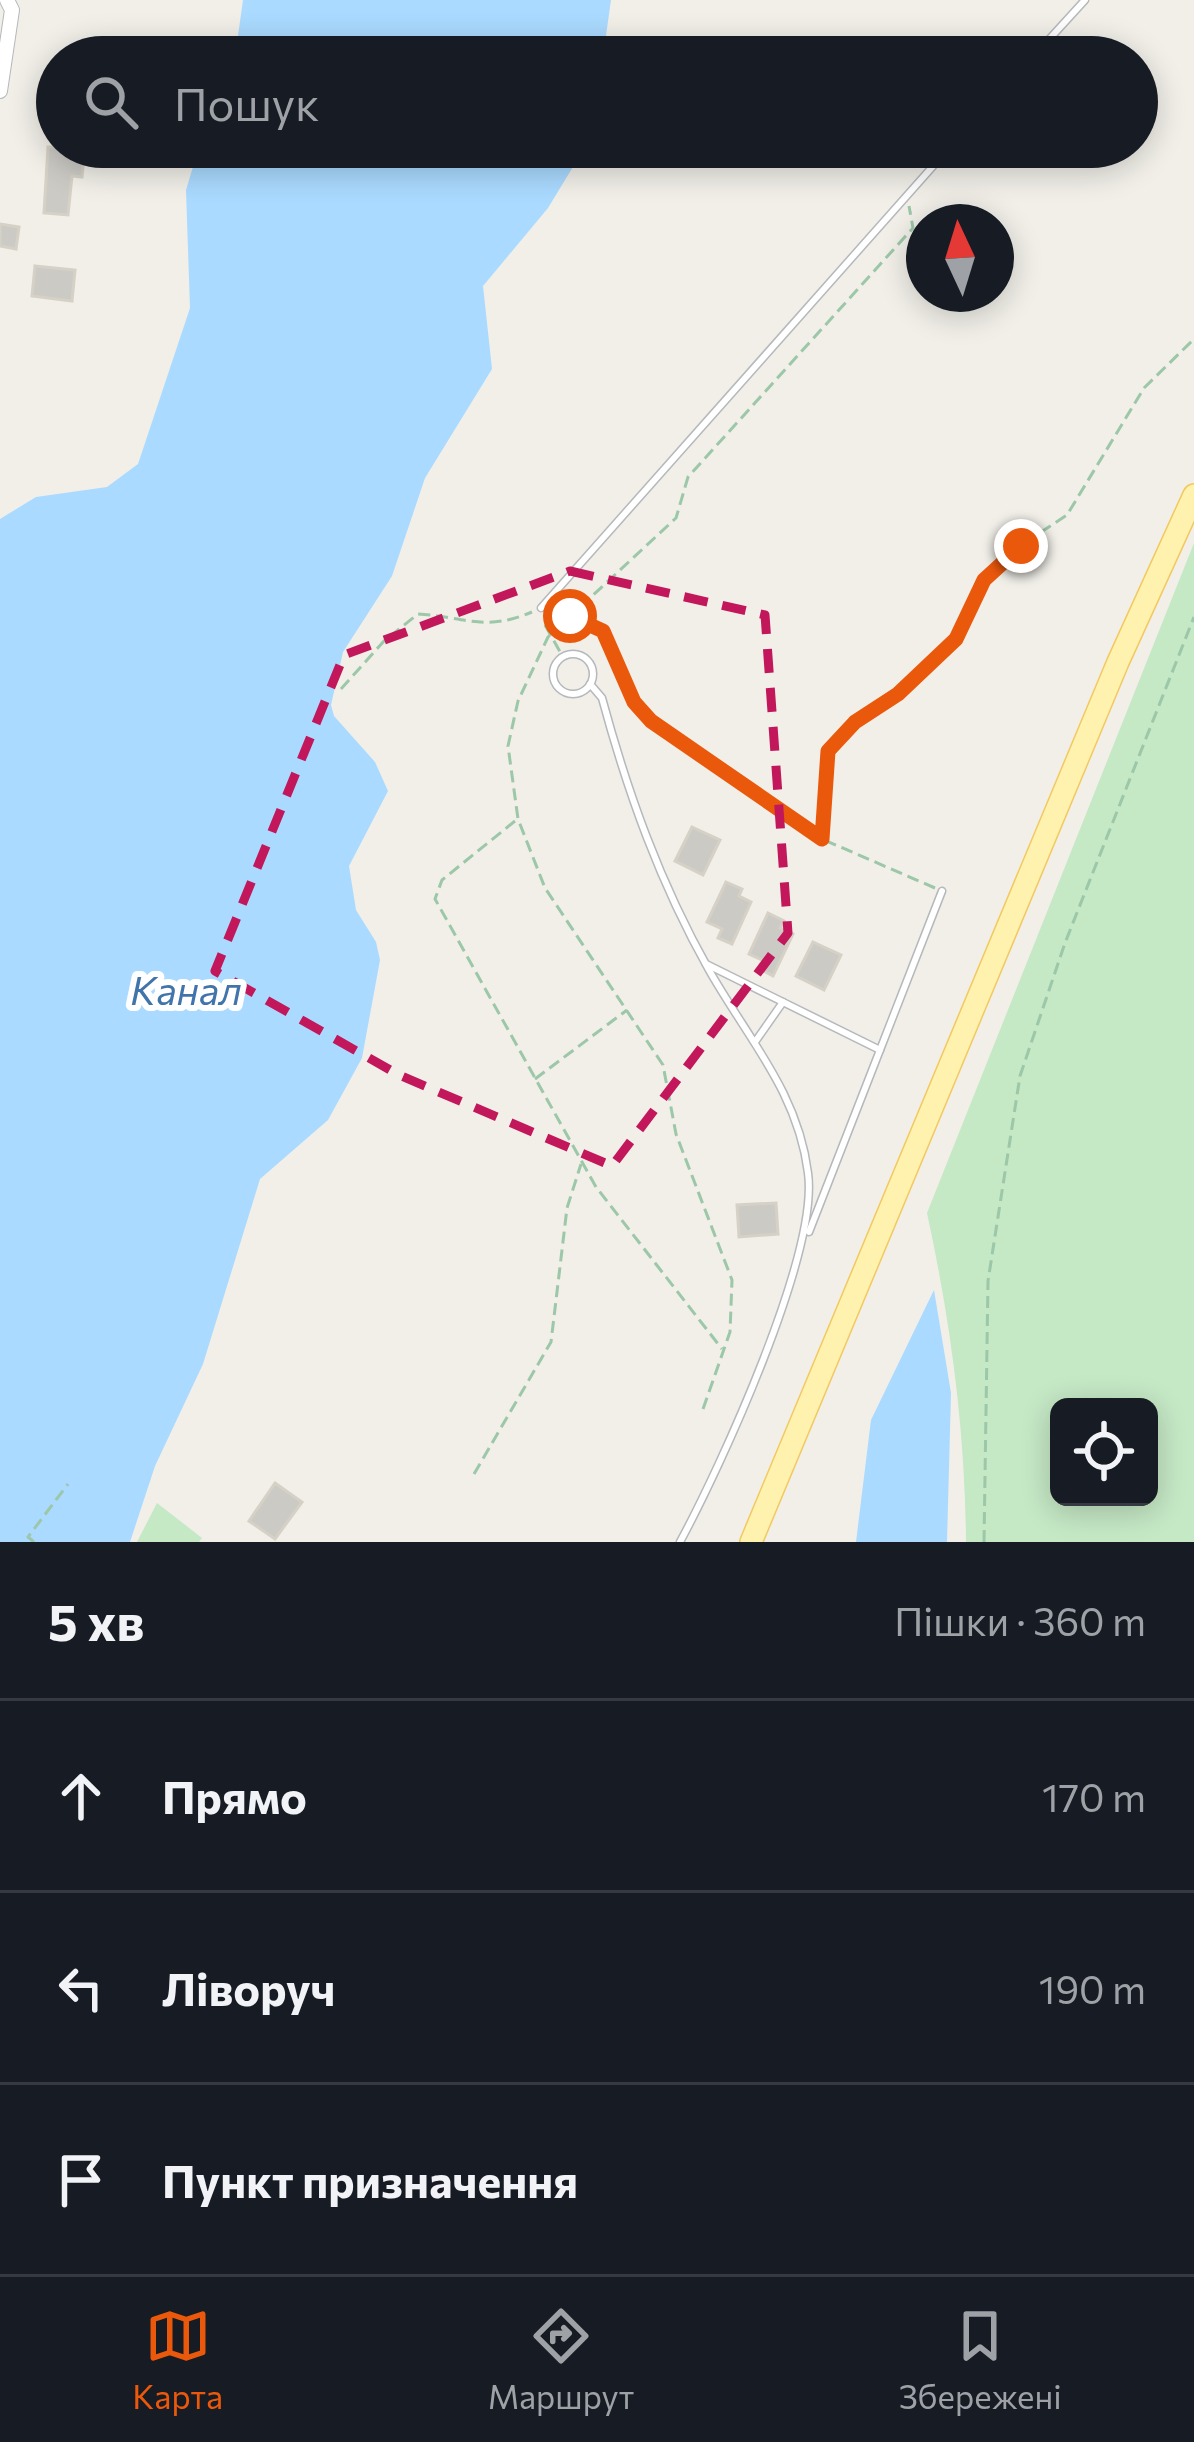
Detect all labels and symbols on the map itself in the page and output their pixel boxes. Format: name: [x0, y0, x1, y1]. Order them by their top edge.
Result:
north arrow: [906, 204, 1014, 312]
route end: [994, 519, 1048, 573]
route start: [543, 589, 597, 643]
water label: Канал: [130, 965, 242, 1013]

